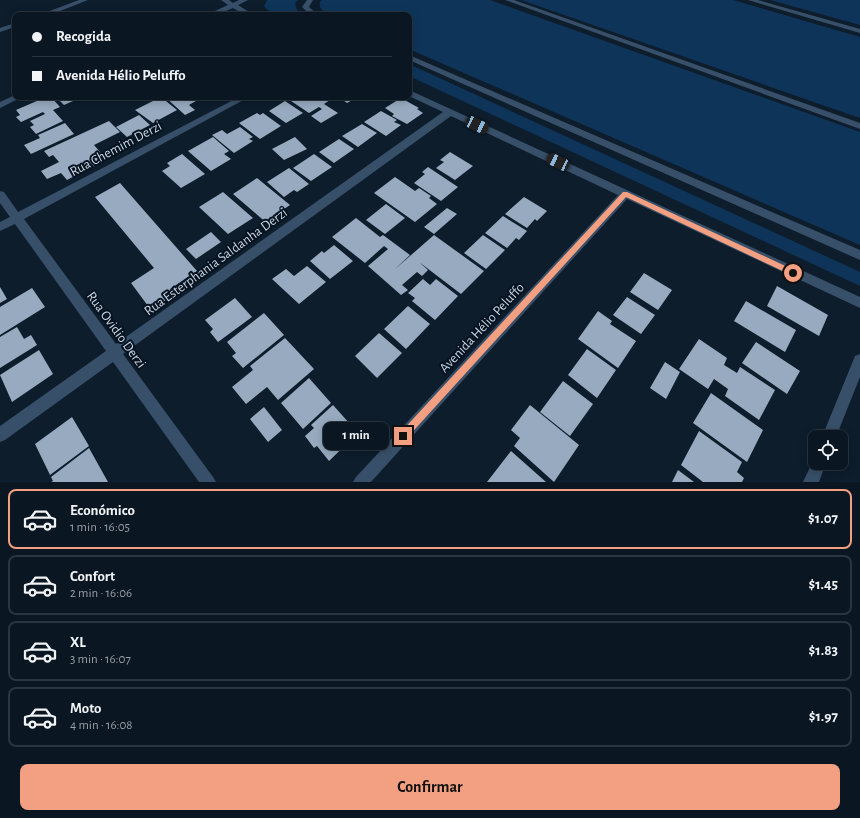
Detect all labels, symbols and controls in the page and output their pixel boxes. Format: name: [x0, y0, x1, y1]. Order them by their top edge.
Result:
text: Recogida: [56, 29, 111, 44]
text: Avenida Hélio Peluffo: [56, 68, 186, 83]
car: [464, 114, 490, 136]
street label: Rua Chemim Derzi: [68, 119, 164, 179]
car: [545, 151, 571, 173]
street label: Rua Esterphania Saldanha Derzi: [142, 205, 290, 319]
route start: [784, 264, 802, 282]
street label: Avenida Hélio Peluffo: [437, 280, 527, 376]
street label: Rua Ovidio Derzi: [84, 289, 148, 371]
callout: 1 min: [323, 422, 389, 450]
route end: [394, 427, 412, 445]
text: 1 min: [342, 429, 370, 442]
map controls: [808, 430, 848, 470]
button: locate: [808, 430, 848, 470]
icon: car: [22, 501, 58, 537]
text: Económico: [70, 503, 135, 518]
text: $1.07: [808, 511, 838, 526]
text: 1 min · 16:05: [70, 521, 130, 534]
icon: car: [22, 567, 58, 603]
text: Confort: [70, 569, 115, 584]
text: $1.45: [808, 577, 838, 592]
text: 2 min · 16:06: [70, 587, 132, 600]
icon: car: [22, 633, 58, 669]
text: XL: [70, 635, 86, 650]
text: $1.83: [809, 643, 838, 658]
text: 3 min · 16:07: [70, 653, 131, 666]
icon: car: [22, 699, 58, 735]
text: Moto: [70, 701, 102, 716]
text: $1.97: [809, 709, 838, 724]
text: 4 min · 16:08: [70, 719, 133, 732]
button: Confirmar: [20, 764, 840, 810]

